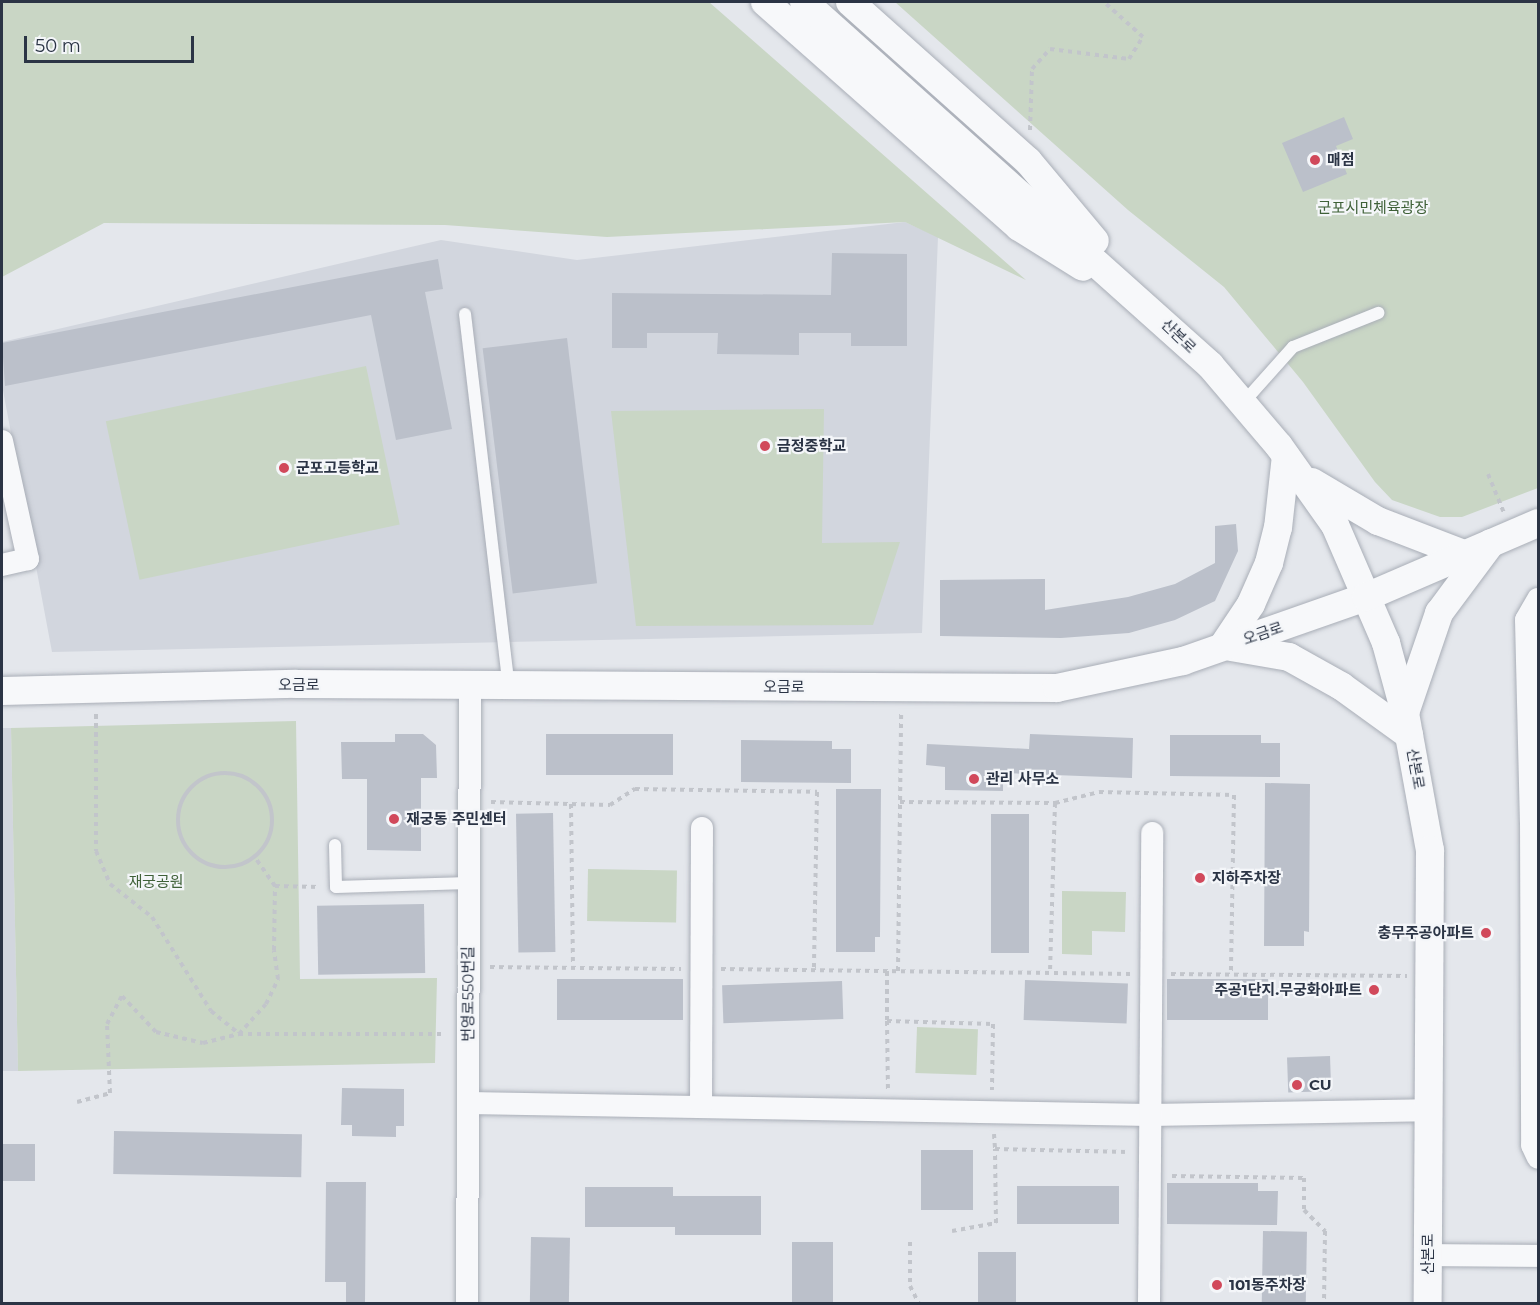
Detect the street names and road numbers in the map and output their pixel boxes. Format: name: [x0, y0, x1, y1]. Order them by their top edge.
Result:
street label: 산본로: [1158, 315, 1200, 357]
street label: 오금로: [1240, 618, 1286, 648]
street label: 오금로: [278, 676, 320, 694]
street label: 오금로: [763, 678, 805, 696]
street label: 산본로: [1404, 747, 1428, 791]
street label: 번영로550번길: [459, 946, 477, 1042]
street label: 산본로: [1419, 1233, 1437, 1275]

